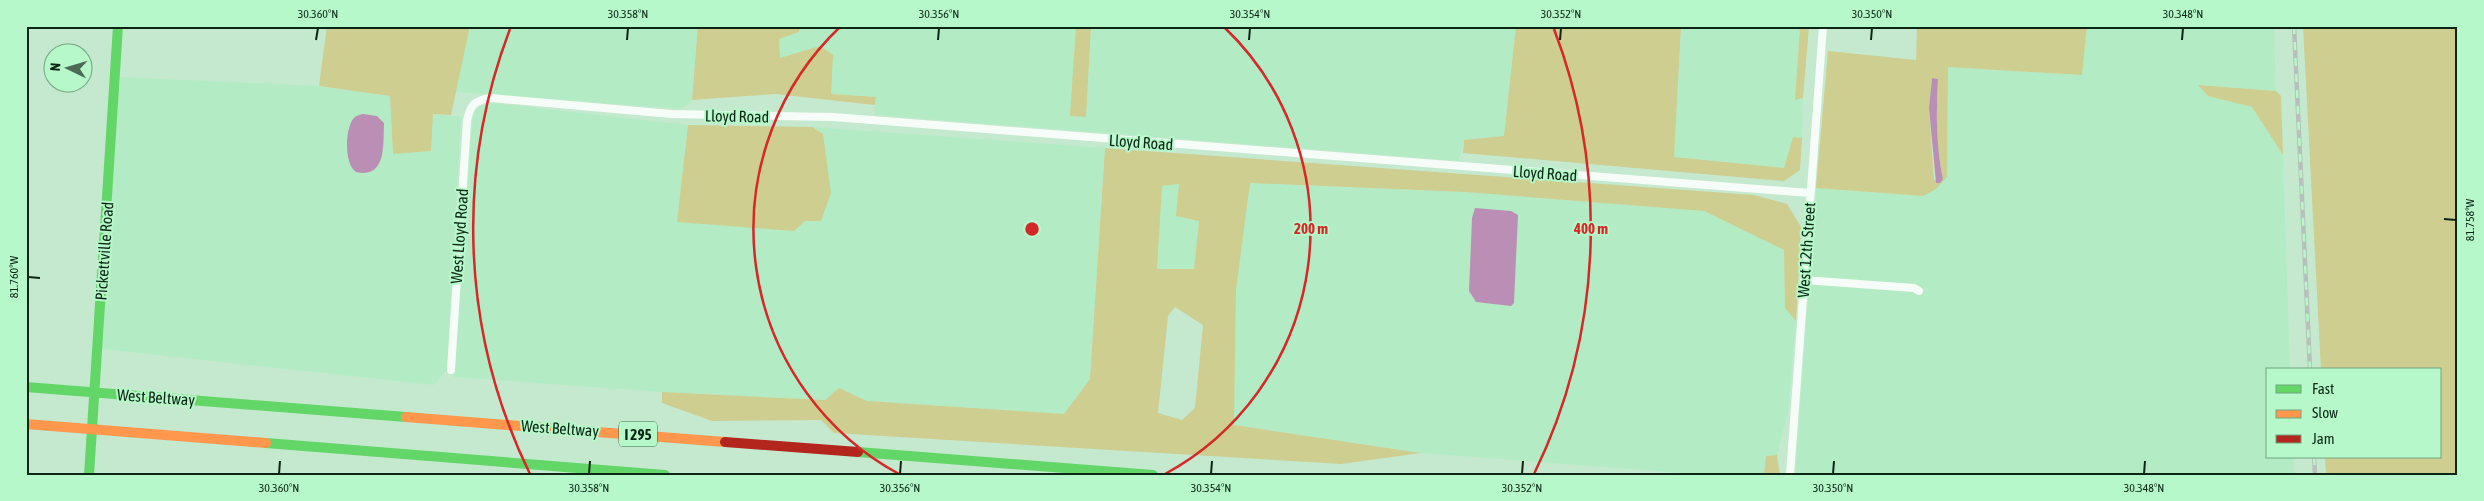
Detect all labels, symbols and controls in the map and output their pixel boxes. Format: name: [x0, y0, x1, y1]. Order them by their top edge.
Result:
text: 30.360°N: [298, 7, 338, 21]
text: 30.358°N: [608, 7, 648, 21]
text: 30.356°N: [919, 7, 959, 21]
text: 30.354°N: [1230, 7, 1270, 21]
text: 30.352°N: [1541, 7, 1581, 21]
text: 30.350°N: [1852, 7, 1892, 21]
text: 30.348°N: [2163, 7, 2203, 21]
north arrow: [42, 42, 92, 92]
text: N: [47, 62, 63, 72]
street label: Lloyd Road: [705, 106, 769, 127]
street label: Lloyd Road: [1108, 131, 1174, 154]
street label: Lloyd Road: [1512, 162, 1578, 185]
street label: West Lloyd Road: [447, 188, 472, 284]
text: 81.758°W: [2463, 199, 2477, 241]
street label: Pickettville Road: [92, 201, 116, 301]
street label: West 12th Street: [1794, 201, 1818, 298]
centre of rings: [1023, 220, 1041, 238]
text: 200 m: [1294, 220, 1328, 237]
text: 400 m: [1573, 220, 1608, 237]
text: 81.760°W: [7, 256, 21, 298]
legend: [2266, 368, 2442, 458]
text: Fast: [2312, 380, 2334, 397]
street label: West Beltway: [116, 385, 196, 410]
text: Slow: [2312, 404, 2338, 421]
street label: West Beltway: [520, 416, 600, 441]
road number: I 295: [619, 422, 657, 446]
text: Jam: [2312, 430, 2335, 447]
text: 30.360°N: [259, 481, 299, 495]
text: 30.358°N: [569, 481, 609, 495]
text: 30.356°N: [880, 481, 920, 495]
text: 30.354°N: [1191, 481, 1231, 495]
text: 30.352°N: [1502, 481, 1542, 495]
text: 30.350°N: [1813, 481, 1853, 495]
text: 30.348°N: [2124, 481, 2164, 495]

